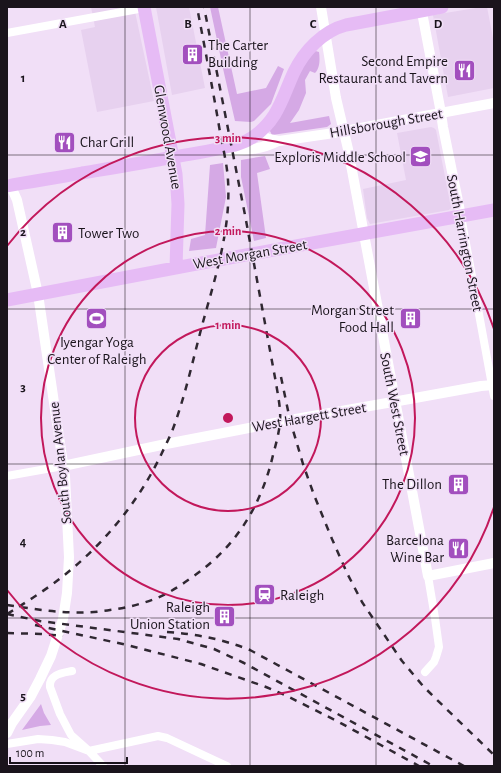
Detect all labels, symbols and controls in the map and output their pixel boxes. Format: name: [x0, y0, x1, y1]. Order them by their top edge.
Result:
text: A: [59, 18, 67, 31]
text: B: [184, 18, 192, 31]
text: C: [310, 18, 317, 31]
text: D: [434, 18, 443, 31]
place label: The Carter Building: [208, 38, 268, 70]
building icon: The Carter Building: [179, 41, 205, 67]
place label: Second Empire Restaurant and Tavern: [319, 54, 448, 86]
restaurant icon: Second Empire Restaurant and Tavern: [451, 57, 477, 83]
text: 1: [21, 72, 25, 85]
street label: Glenwood Avenue: [151, 84, 184, 190]
street label: Hillsborough Street: [328, 106, 444, 141]
restaurant icon: Char Grill: [51, 129, 77, 155]
text: 3 min: [215, 132, 241, 144]
place label: Char Grill: [80, 135, 134, 150]
school or university icon: Exploris Middle School: [408, 144, 434, 170]
place label: Exploris Middle School: [274, 150, 406, 165]
street label: South Harrington Street: [444, 173, 485, 313]
building icon: Tower Two: [50, 220, 76, 246]
text: 2 min: [215, 225, 241, 237]
text: 2: [20, 226, 26, 239]
place label: Tower Two: [78, 226, 139, 241]
street label: West Morgan Street: [192, 237, 308, 272]
place label: Morgan Street Food Hall: [311, 303, 394, 335]
sports icon: Iyengar Yoga Center of Raleigh: [84, 306, 110, 332]
building icon: Morgan Street Food Hall: [397, 306, 423, 332]
text: 1 min: [215, 319, 241, 331]
place label: Iyengar Yoga Center of Raleigh: [47, 335, 147, 367]
street label: South West Street: [377, 351, 412, 457]
text: 3: [20, 381, 26, 394]
street label: West Hargett Street: [251, 400, 368, 435]
street label: South Boylan Avenue: [47, 401, 74, 525]
centre of rings: [221, 411, 235, 425]
building icon: The Dillon: [445, 471, 471, 497]
place label: The Dillon: [382, 477, 442, 492]
place label: Barcelona Wine Bar: [386, 533, 444, 565]
text: 4: [20, 536, 27, 549]
restaurant icon: Barcelona Wine Bar: [446, 536, 472, 562]
station icon: Raleigh: [251, 582, 277, 608]
place label: Raleigh: [280, 588, 324, 603]
place label: Raleigh Union Station: [130, 600, 210, 632]
building icon: Raleigh Union Station: [212, 603, 238, 629]
text: 5: [20, 690, 26, 703]
scale bar: [10, 739, 127, 765]
text: 100 m: [16, 747, 44, 759]

